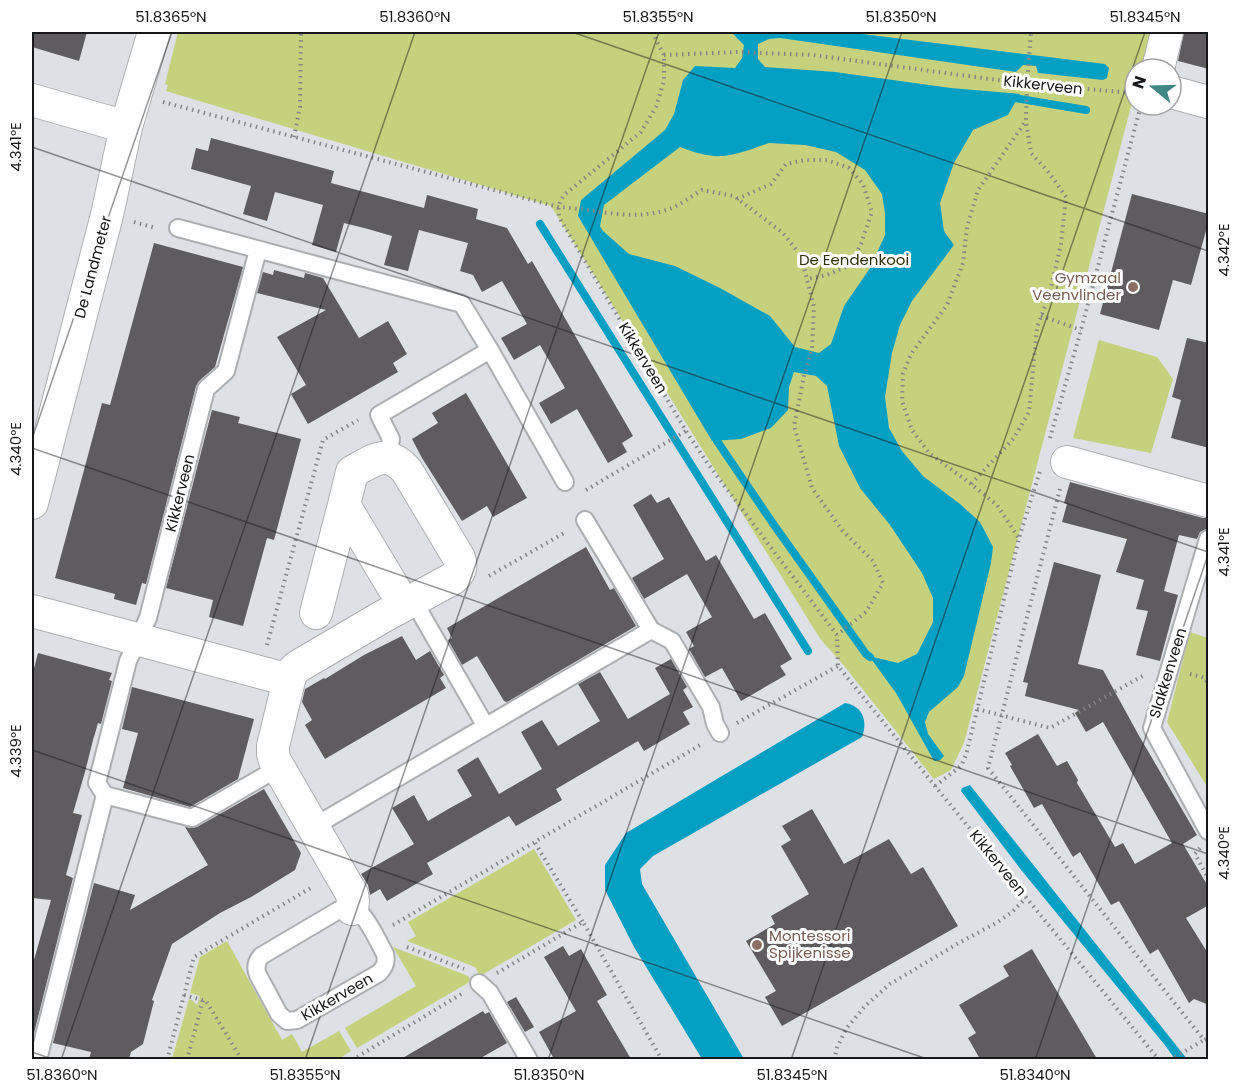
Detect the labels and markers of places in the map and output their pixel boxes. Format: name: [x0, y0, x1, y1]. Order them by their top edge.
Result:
place label: Gymzaal Veenvlinder: [1032, 267, 1121, 305]
marker: Gymzaal Veenvlinder: [1126, 280, 1140, 294]
place label: Montessori Spijkenisse: [769, 925, 851, 963]
marker: Montessori Spijkenisse: [750, 938, 764, 952]

